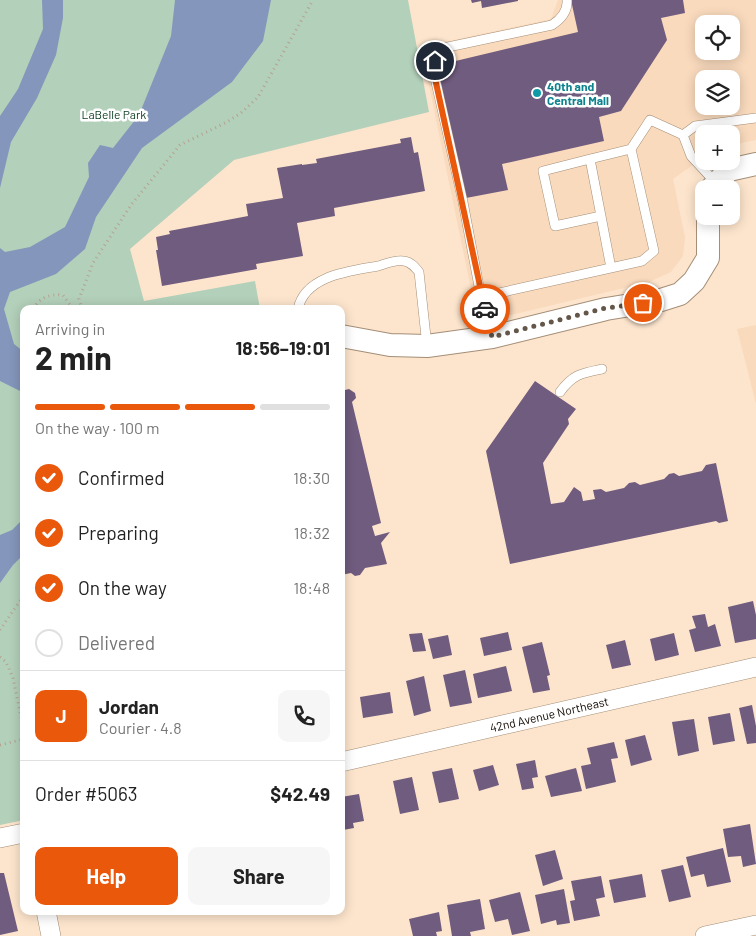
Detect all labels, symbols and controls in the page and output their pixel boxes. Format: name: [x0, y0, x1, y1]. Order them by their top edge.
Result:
map controls: [695, 15, 740, 225]
button: locate: [695, 15, 740, 60]
pin: [414, 40, 456, 82]
icon: home: [421, 47, 449, 75]
button: layers: [695, 70, 740, 115]
place label: 40th and Central Mall: [547, 79, 609, 107]
marker: 40th and Central Mall: [531, 87, 543, 99]
park label: LaBelle Park: [82, 107, 146, 121]
button: +: [695, 125, 740, 170]
button: −: [695, 180, 740, 225]
pin: [622, 282, 664, 324]
courier: [460, 284, 510, 334]
icon: bag: [629, 289, 657, 317]
icon: car: [471, 295, 499, 323]
text: Arriving in: [35, 319, 105, 338]
text: 18:56–19:01: [236, 336, 330, 359]
text: 2 min: [35, 338, 112, 376]
text: On the way · 100 m: [35, 418, 160, 437]
icon: check: [35, 464, 63, 492]
text: Confirmed: [78, 466, 165, 489]
text: 18:30: [293, 468, 330, 487]
icon: check: [35, 519, 63, 547]
text: Preparing: [78, 521, 159, 544]
text: 18:32: [294, 523, 330, 542]
icon: check: [35, 574, 63, 602]
text: On the way: [78, 576, 167, 599]
text: 18:48: [293, 578, 330, 597]
text: Delivered: [78, 631, 155, 654]
button: phone: [278, 690, 330, 742]
street label: 42nd Avenue Northeast: [488, 694, 610, 734]
text: Jordan: [99, 695, 159, 718]
text: J: [55, 704, 67, 727]
text: Courier · 4.8: [99, 718, 182, 737]
text: Order #5063: [35, 782, 137, 805]
text: $42.49: [270, 782, 330, 805]
button: Help: [35, 847, 178, 905]
button: Share: [188, 847, 330, 905]

